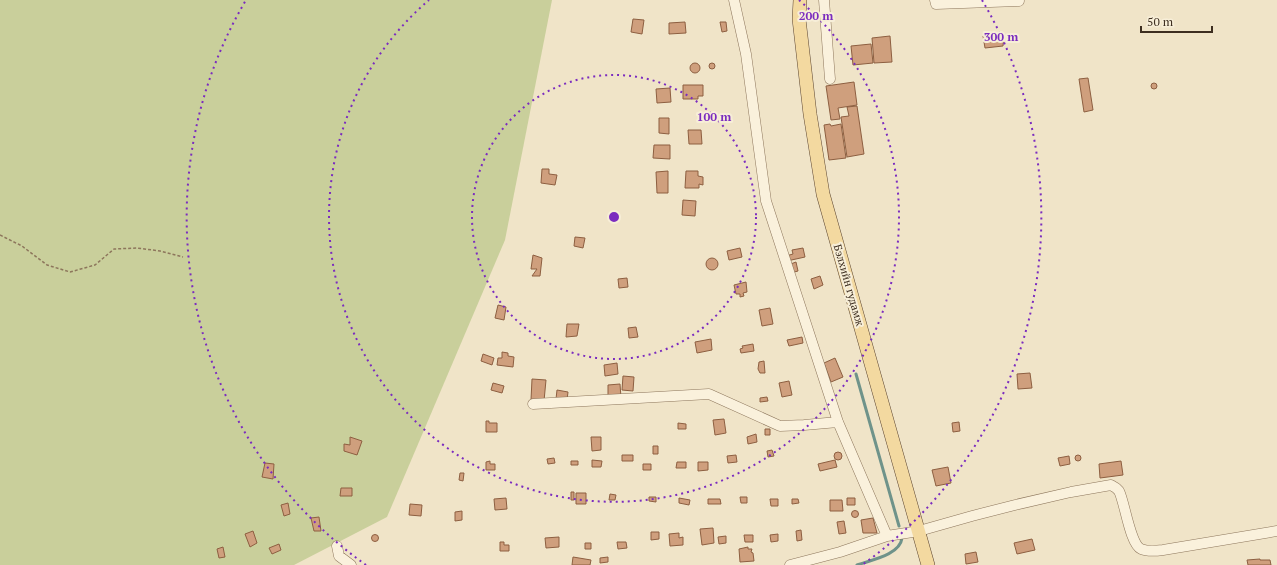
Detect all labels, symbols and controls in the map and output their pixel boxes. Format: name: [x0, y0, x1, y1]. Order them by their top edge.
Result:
text: 200 m: [799, 8, 833, 23]
scale bar: [1141, 8, 1212, 34]
text: 50 m: [1147, 14, 1174, 29]
text: 300 m: [984, 29, 1018, 44]
text: 100 m: [697, 109, 731, 124]
centre of rings: [607, 210, 621, 224]
street label: Бэлхийн гудамж: [831, 243, 867, 327]

